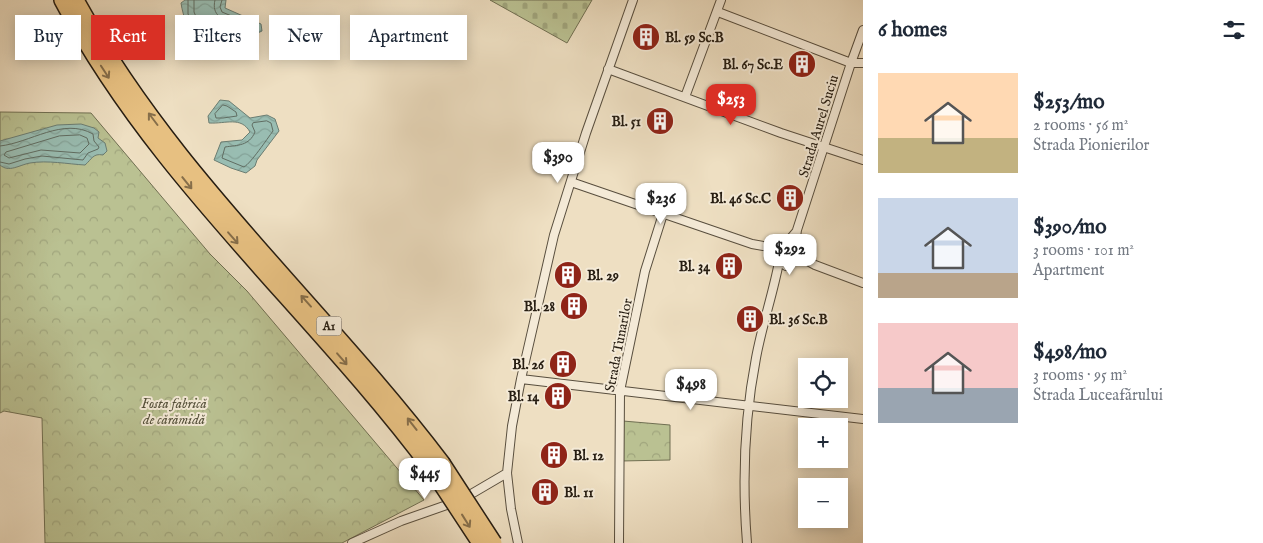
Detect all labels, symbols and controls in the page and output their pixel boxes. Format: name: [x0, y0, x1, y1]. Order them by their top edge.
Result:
chip: Buy: [15, 15, 81, 60]
chip: Rent: [91, 15, 165, 60]
chip: Filters: [175, 15, 259, 60]
chip: New: [269, 15, 340, 60]
chip: Apartment: [350, 15, 467, 60]
icon: filters: [1220, 16, 1248, 44]
text: 6 homes: [878, 17, 947, 44]
building icon: Bl. 59 Sc.B: [631, 22, 661, 52]
place label: Bl. 59 Sc.B: [665, 29, 724, 47]
building icon: Bl. 67 Sc.E: [787, 49, 817, 79]
place label: Bl. 67 Sc.E: [722, 56, 783, 74]
one-way arrow: [100, 65, 110, 79]
street label: Strada Aurel Suciu: [795, 73, 843, 180]
pin: $253: [701, 84, 761, 126]
text: $253/mo: [1033, 89, 1105, 116]
text: $253: [717, 90, 745, 110]
icon: home: [918, 93, 978, 153]
building icon: Bl. 51: [645, 106, 675, 136]
one-way arrow: [147, 113, 158, 126]
place label: Bl. 51: [612, 113, 641, 131]
text: 2 rooms · 56 m²: [1033, 116, 1128, 136]
text: Strada Pionierilor: [1033, 136, 1149, 156]
pin: $390: [528, 142, 588, 184]
text: $390: [543, 148, 573, 168]
one-way arrow: [182, 176, 193, 189]
pin: $236: [631, 182, 691, 225]
building icon: Bl. 46 Sc.C: [775, 183, 805, 213]
text: $236: [646, 189, 676, 209]
place label: Bl. 46 Sc.C: [710, 190, 771, 208]
text: $390/mo: [1033, 214, 1107, 241]
icon: home: [918, 218, 978, 278]
one-way arrow: [228, 231, 239, 244]
pin: $292: [760, 234, 820, 276]
text: $292: [775, 240, 805, 260]
text: 3 rooms · 101 m²: [1033, 241, 1134, 261]
building icon: Bl. 34: [714, 251, 744, 281]
place label: Bl. 34: [679, 258, 711, 276]
building icon: Bl. 29: [553, 260, 583, 290]
text: Apartment: [1033, 261, 1104, 281]
place label: Bl. 29: [587, 267, 619, 285]
building icon: Bl. 28: [559, 291, 589, 321]
one-way arrow: [301, 294, 312, 307]
street label: Strada Tunarilor: [601, 297, 637, 393]
place label: Bl. 28: [524, 298, 556, 316]
building icon: Bl. 36 Sc.B: [735, 304, 765, 334]
place label: Bl. 36 Sc.B: [769, 311, 828, 329]
road number: A1: [316, 316, 342, 336]
text: $498/mo: [1033, 339, 1107, 366]
icon: home: [918, 343, 978, 403]
building icon: Bl. 26: [548, 349, 578, 379]
one-way arrow: [336, 352, 347, 365]
place label: Bl. 26: [512, 356, 545, 374]
map controls: [798, 358, 848, 528]
button: locate: [798, 358, 848, 408]
text: 3 rooms · 95 m²: [1033, 366, 1127, 386]
pin: $498: [661, 368, 721, 411]
text: $498: [676, 375, 706, 395]
building icon: Bl. 14: [543, 381, 573, 411]
text: Strada Luceafărului: [1033, 386, 1163, 406]
place label: Bl. 14: [508, 388, 540, 406]
park label: Fosta fabrică de cărămidă: [141, 395, 207, 429]
one-way arrow: [407, 418, 418, 431]
button: +: [798, 418, 848, 468]
building icon: Bl. 12: [539, 440, 569, 470]
place label: Bl. 12: [573, 447, 604, 465]
pin: $445: [395, 458, 455, 500]
text: $445: [410, 464, 440, 484]
building icon: Bl. 11: [530, 477, 560, 507]
button: −: [798, 478, 848, 528]
place label: Bl. 11: [564, 484, 594, 502]
one-way arrow: [462, 513, 472, 527]

